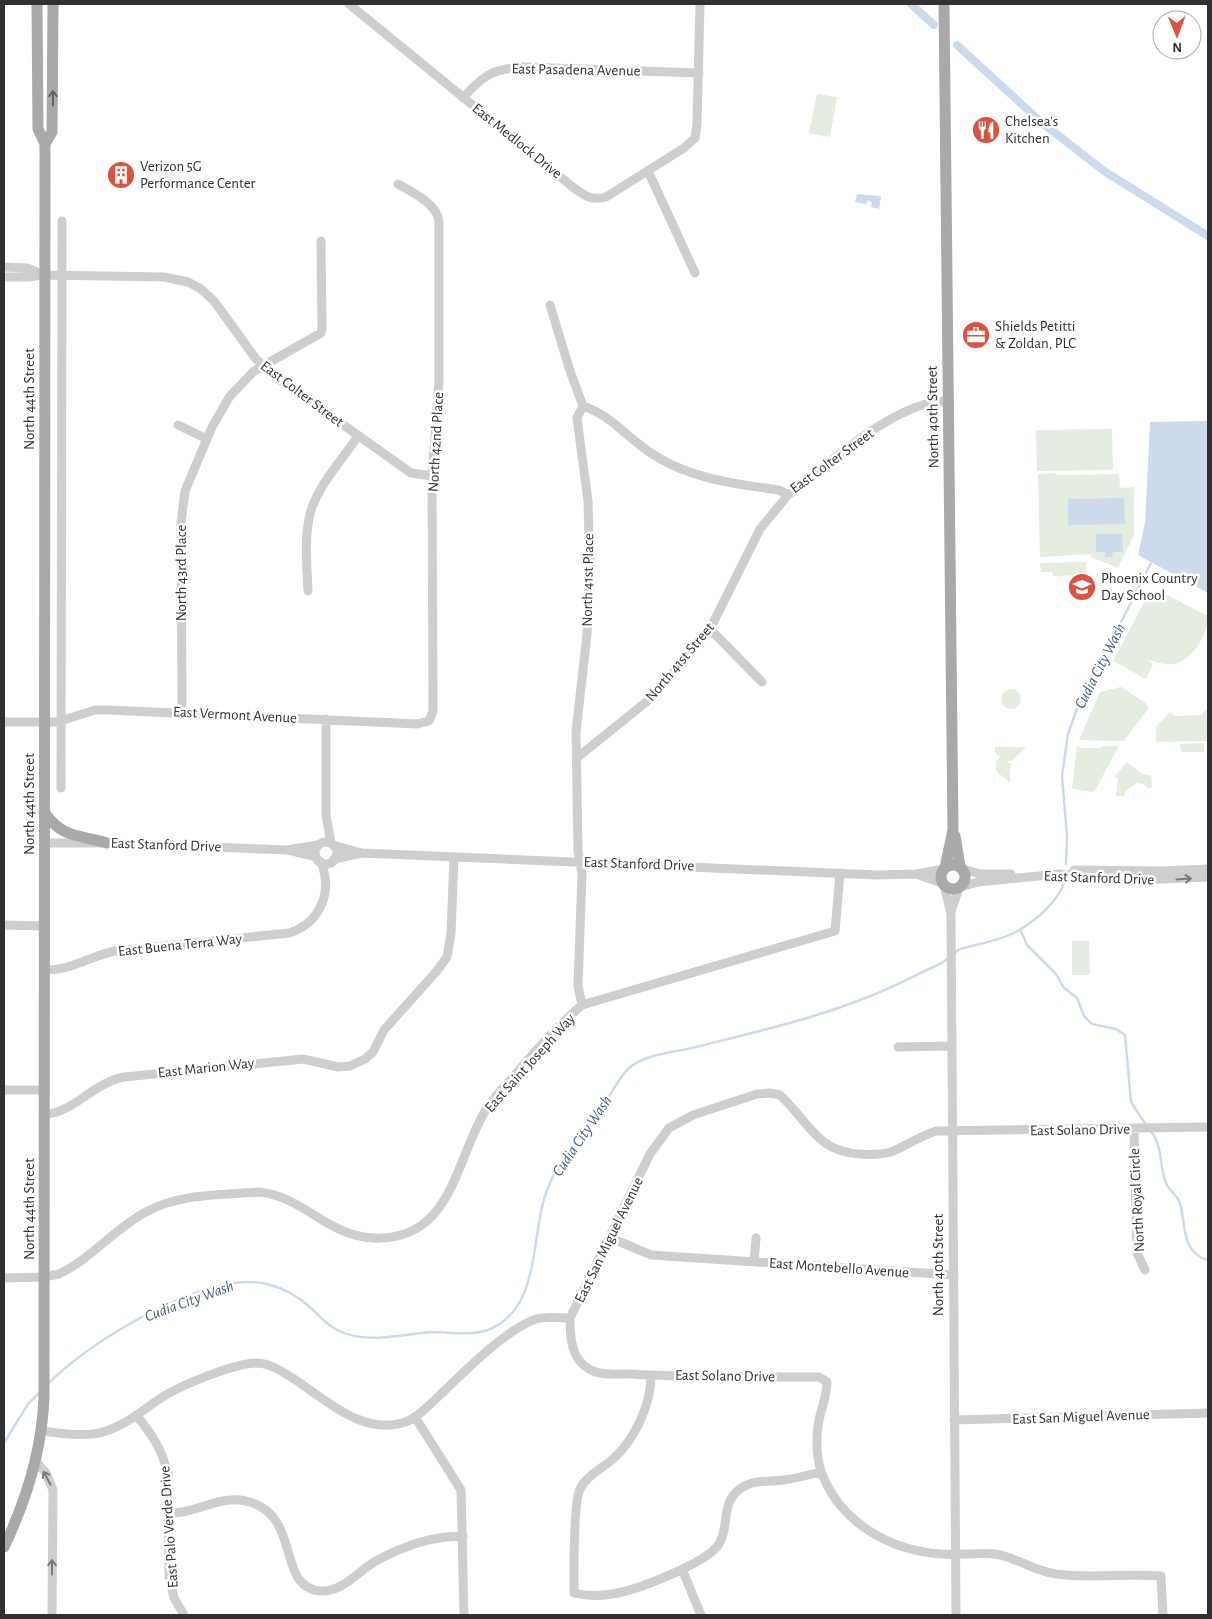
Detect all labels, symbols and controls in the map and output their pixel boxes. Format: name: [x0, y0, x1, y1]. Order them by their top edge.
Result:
north arrow: [1152, 10, 1202, 60]
text: N: [1172, 40, 1182, 54]
street label: East Pasadena Avenue: [511, 61, 641, 79]
one-way arrow: [48, 90, 58, 106]
street label: East Medlock Drive: [469, 100, 565, 182]
place label: Chelsea's Kitchen: [1005, 114, 1058, 146]
restaurant icon: Chelsea's Kitchen: [971, 115, 1001, 145]
place label: Verizon 5G Performance Center: [140, 159, 256, 191]
building icon: Verizon 5G Performance Center: [106, 160, 136, 190]
place label: Shields Petitti & Zoldan, PLC: [995, 319, 1076, 351]
office icon: Shields Petitti & Zoldan, PLC: [961, 320, 991, 350]
street label: North 44th Street: [22, 348, 37, 450]
street label: East Colter Street: [258, 358, 346, 430]
street label: North 40th Street: [925, 365, 941, 468]
street label: North 42nd Place: [426, 391, 446, 492]
street label: East Colter Street: [787, 426, 877, 496]
street label: North 43rd Place: [174, 525, 189, 621]
street label: North 41st Place: [580, 533, 596, 627]
place label: Phoenix Country Day School: [1101, 571, 1198, 603]
school or university icon: Phoenix Country Day School: [1067, 572, 1097, 602]
street label: North 41st Street: [643, 620, 717, 704]
water label: Cudia City Wash: [1072, 621, 1128, 711]
street label: East Vermont Avenue: [173, 704, 297, 726]
street label: North 44th Street: [22, 753, 37, 855]
street label: East Stanford Drive: [110, 836, 222, 854]
street label: East Stanford Drive: [583, 855, 695, 873]
street label: East Stanford Drive: [1043, 869, 1155, 887]
one-way arrow: [1176, 874, 1192, 884]
street label: East Buena Terra Way: [117, 931, 243, 959]
street label: East Saint Joseph Way: [482, 1010, 578, 1115]
street label: East Marion Way: [157, 1055, 255, 1081]
water label: Cudia City Wash: [549, 1093, 615, 1179]
street label: East Solano Drive: [1030, 1122, 1130, 1138]
street label: North Royal Circle: [1127, 1148, 1147, 1252]
street label: North 44th Street: [22, 1158, 37, 1260]
street label: East San Miguel Avenue: [572, 1175, 646, 1305]
street label: North 40th Street: [931, 1214, 946, 1316]
street label: East Montebello Avenue: [769, 1256, 910, 1280]
water label: Cudia City Wash: [142, 1278, 236, 1324]
street label: East Solano Drive: [675, 1368, 775, 1384]
street label: East San Miguel Avenue: [1012, 1407, 1150, 1427]
street label: East Palo Verde Drive: [157, 1465, 181, 1589]
one-way arrow: [42, 1471, 52, 1485]
one-way arrow: [47, 1559, 57, 1575]

